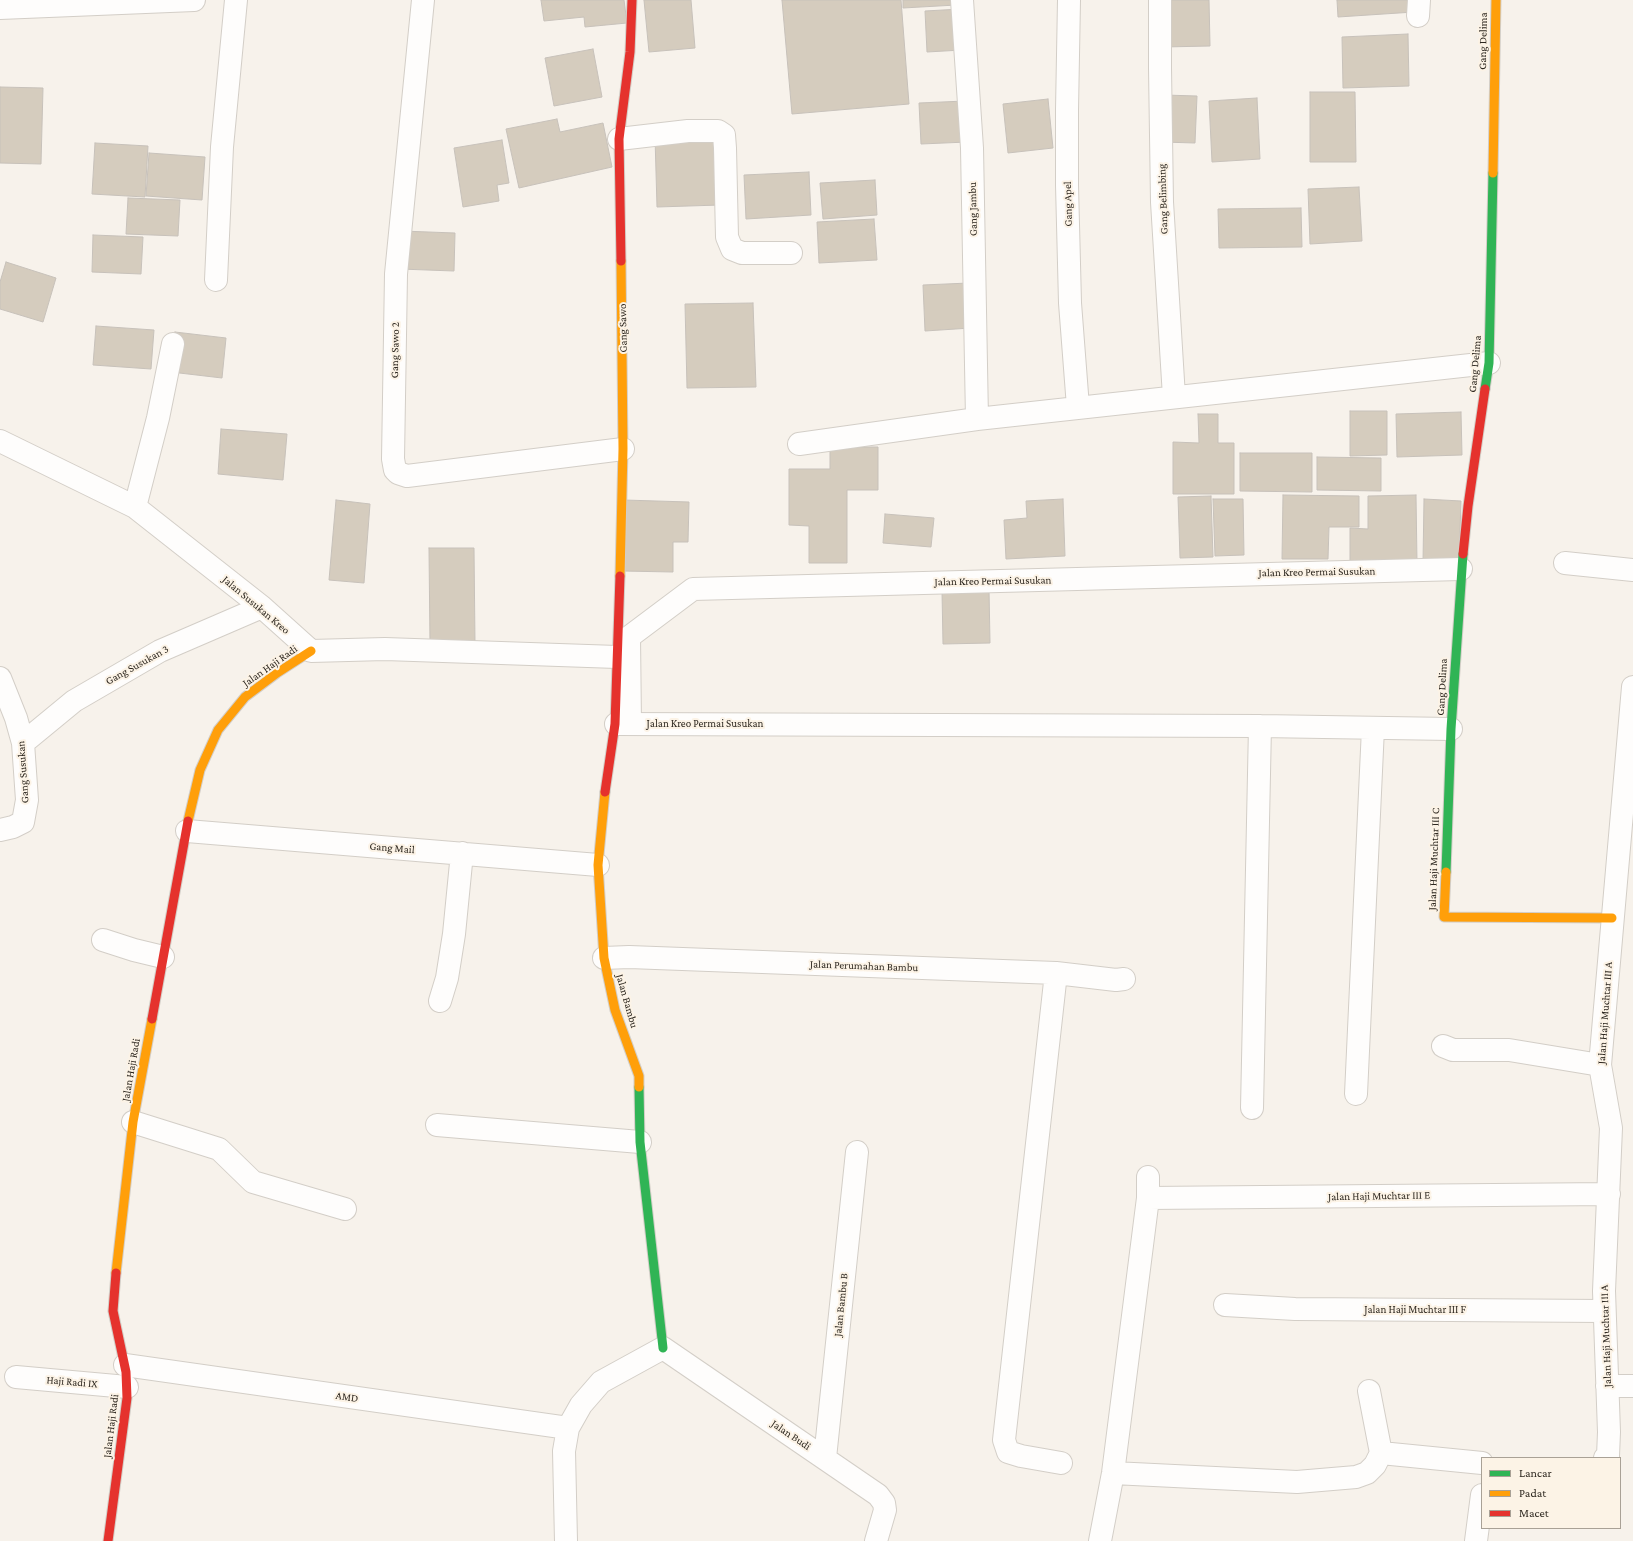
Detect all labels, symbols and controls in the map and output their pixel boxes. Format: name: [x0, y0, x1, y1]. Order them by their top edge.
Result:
street label: Gang Delima: [1476, 12, 1490, 70]
street label: Gang Belimbing: [1155, 164, 1171, 234]
street label: Gang Apel: [1061, 181, 1075, 227]
street label: Gang Jambu: [966, 182, 980, 236]
street label: Gang Sawo: [616, 303, 630, 353]
street label: Gang Sawo 2: [388, 322, 402, 378]
street label: Gang Delima: [1466, 335, 1484, 393]
street label: Jalan Kreo Permai Susukan: [1258, 564, 1376, 580]
street label: Jalan Susukan Kreo: [220, 573, 292, 637]
street label: Jalan Kreo Permai Susukan: [934, 573, 1052, 589]
street label: Gang Susukan 3: [103, 642, 171, 688]
street label: Jalan Haji Radi: [240, 642, 300, 690]
street label: Gang Delima: [1434, 658, 1450, 716]
street label: Jalan Kreo Permai Susukan: [647, 717, 763, 731]
street label: Gang Susukan: [14, 740, 32, 804]
street label: Jalan Haji Muchtar III C: [1426, 807, 1442, 911]
street label: Gang Mail: [369, 839, 415, 857]
street label: Jalan Perumahan Bambu: [810, 958, 918, 974]
street label: Jalan Haji Muchtar III A: [1595, 961, 1615, 1065]
street label: Jalan Bambu: [613, 972, 641, 1030]
street label: Jalan Haji Radi: [119, 1037, 143, 1103]
street label: Jalan Haji Muchtar III E: [1328, 1189, 1430, 1203]
street label: Jalan Bambu B: [831, 1273, 851, 1337]
street label: Jalan Haji Muchtar III A: [1598, 1285, 1614, 1387]
street label: Jalan Haji Muchtar III F: [1364, 1303, 1466, 1317]
street label: Haji Radi IX: [46, 1373, 98, 1391]
street label: AMD: [335, 1389, 359, 1405]
street label: Jalan Haji Radi: [101, 1393, 121, 1459]
street label: Jalan Budi: [769, 1417, 813, 1453]
legend: [1481, 1457, 1621, 1529]
text: Lancar: [1519, 1466, 1552, 1480]
text: Padat: [1519, 1486, 1546, 1500]
text: Macet: [1519, 1506, 1549, 1520]

